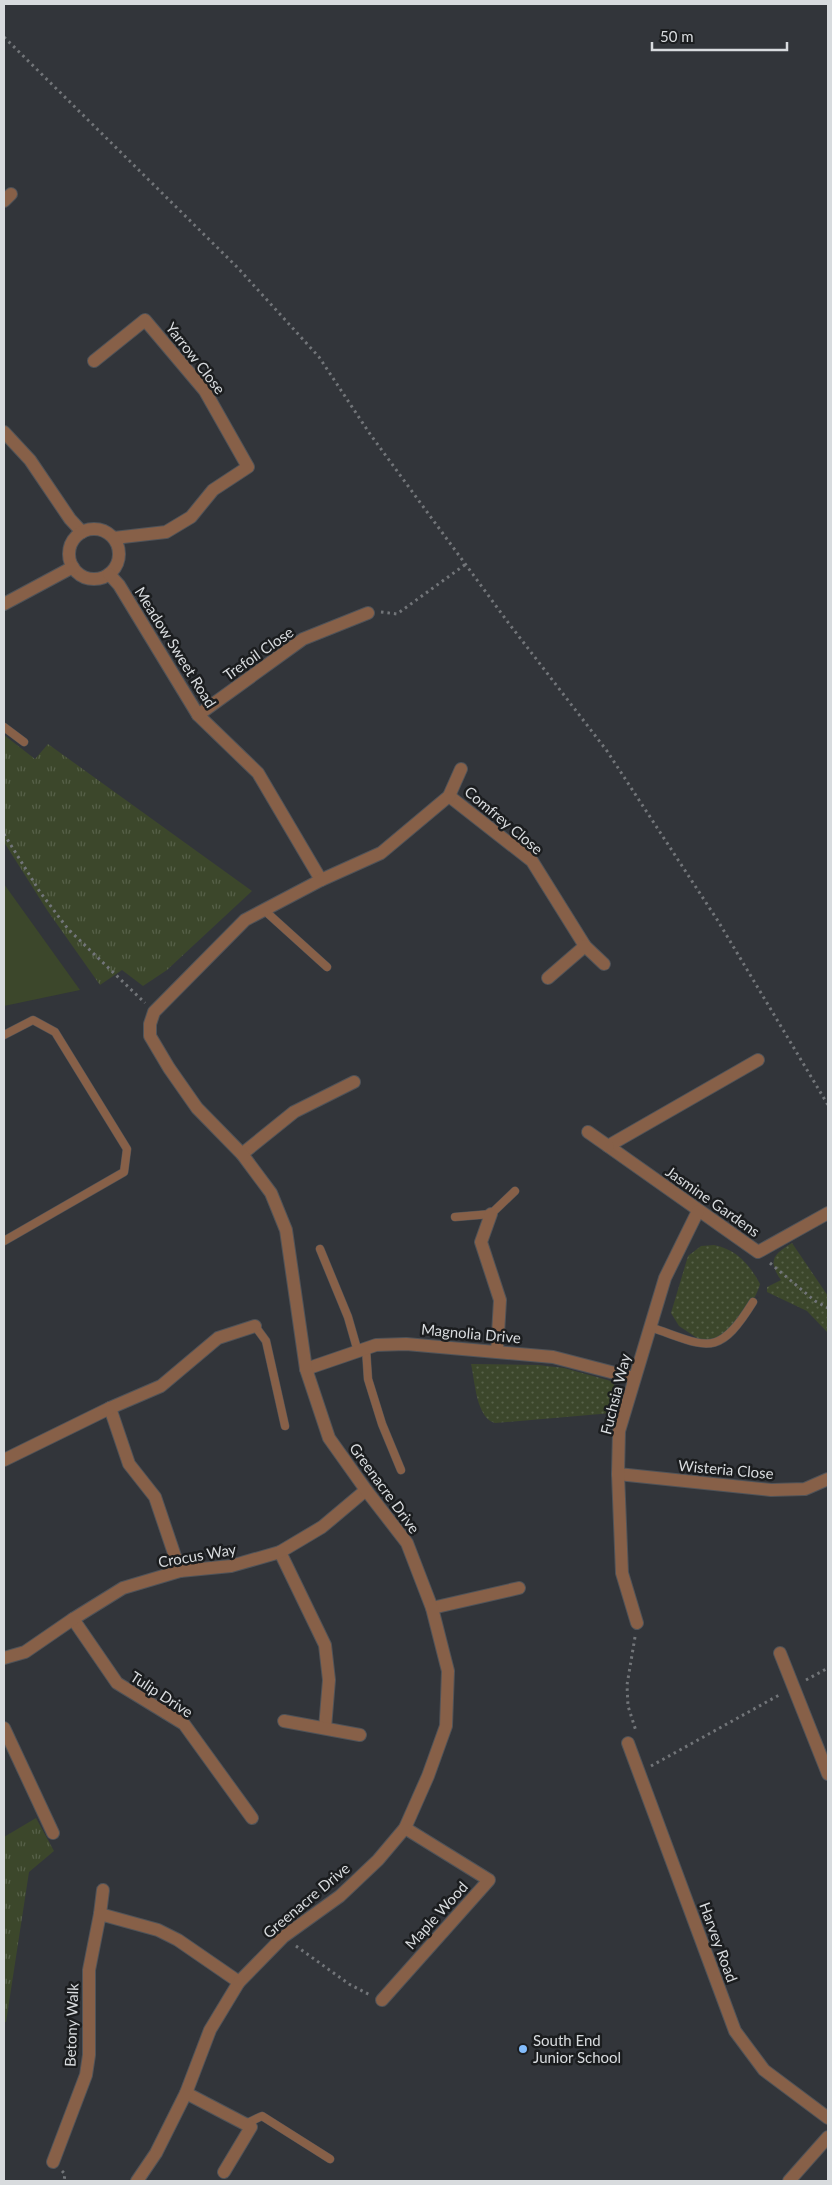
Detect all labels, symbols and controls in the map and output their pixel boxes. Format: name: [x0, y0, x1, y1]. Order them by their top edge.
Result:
scale bar: [652, 20, 787, 52]
text: 50 m: [660, 27, 694, 45]
street label: Yarrow Close: [162, 319, 230, 397]
street label: Meadow Sweet Road: [132, 583, 220, 711]
street label: Trefoil Close: [220, 622, 296, 684]
street label: Comfrey Close: [461, 782, 547, 858]
street label: Jasmine Gardens: [662, 1162, 764, 1240]
street label: Magnolia Drive: [420, 1320, 522, 1346]
street label: Fuchsia Way: [596, 1351, 634, 1436]
street label: Greenacre Drive: [346, 1439, 424, 1537]
street label: Wisteria Close: [678, 1456, 775, 1482]
street label: Crocus Way: [157, 1539, 238, 1571]
street label: Tulip Drive: [127, 1667, 197, 1721]
street label: Greenacre Drive: [259, 1859, 353, 1941]
street label: Maple Wood: [401, 1877, 471, 1953]
street label: Harvey Road: [696, 1900, 742, 1984]
street label: Betony Walk: [61, 1982, 81, 2067]
place label: South End Junior School: [533, 2031, 621, 2066]
marker: South End Junior School: [517, 2043, 529, 2055]

